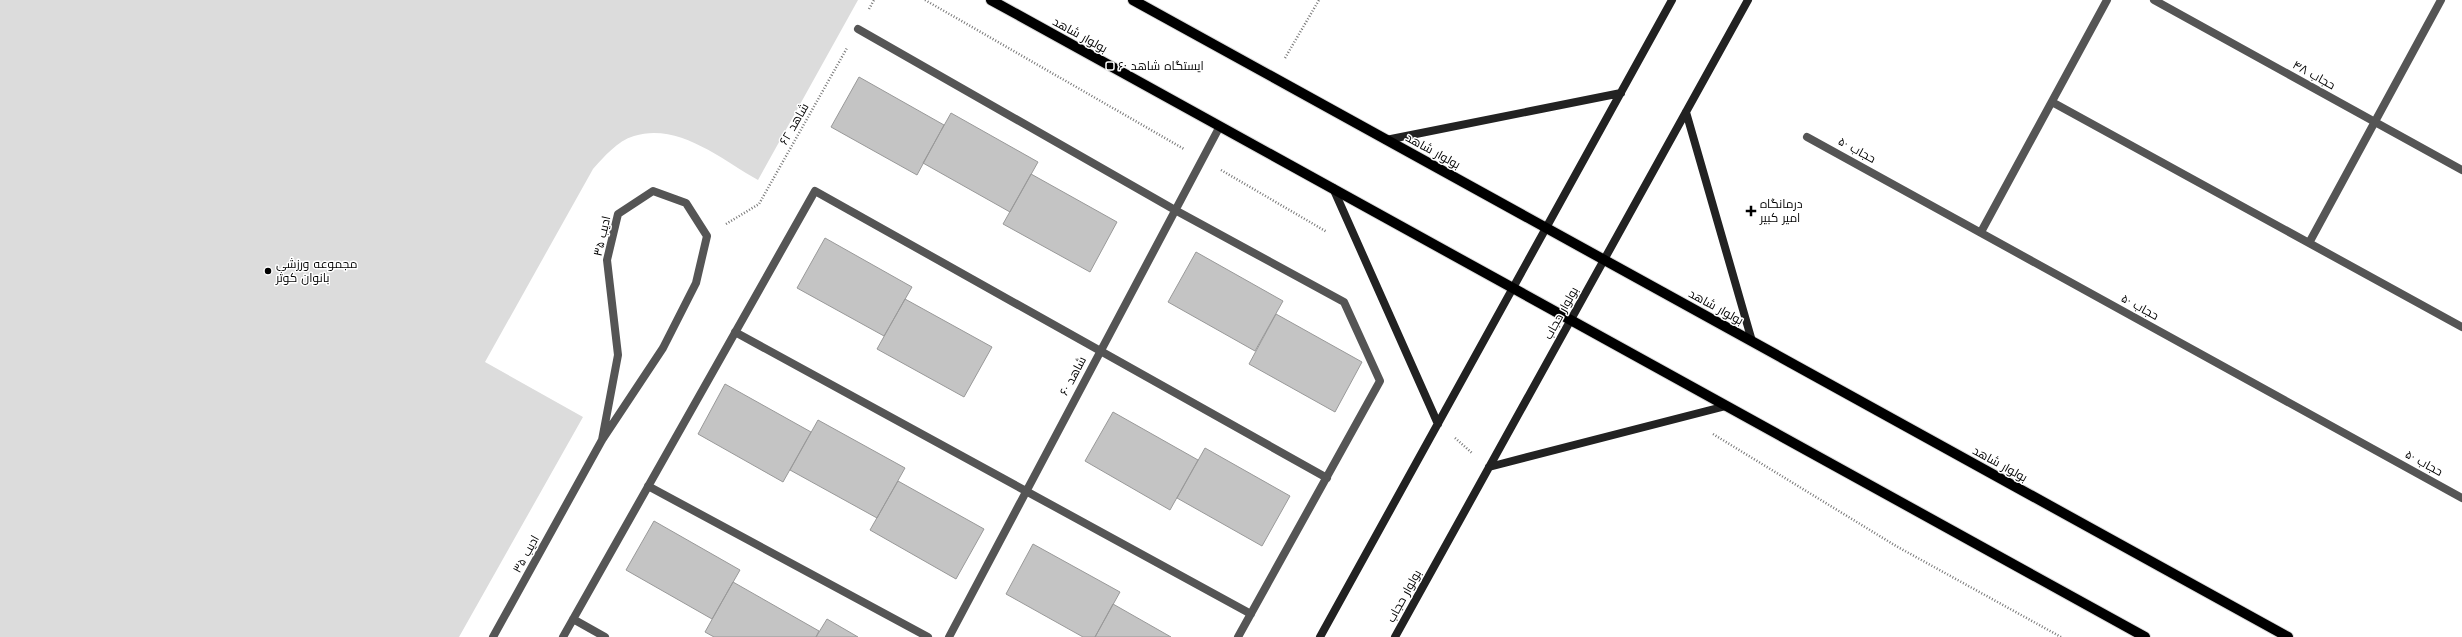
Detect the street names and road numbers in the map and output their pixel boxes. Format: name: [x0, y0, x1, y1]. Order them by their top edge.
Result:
street label: بولوار شاهد: [1050, 14, 1110, 56]
street label: حجاب ۴۸: [2290, 58, 2338, 92]
street label: شاهد ۶۲: [777, 101, 811, 147]
street label: بولوار شاهد: [1403, 130, 1463, 172]
street label: حجاب ۵۰: [1836, 134, 1878, 166]
street label: ادیب ۳۵: [591, 215, 613, 257]
street label: بولوار حجاب: [1541, 284, 1581, 342]
street label: بولوار شاهد: [1686, 286, 1746, 328]
street label: حجاب ۵۰: [2119, 291, 2161, 323]
street label: شاهد ۶۰: [1057, 354, 1089, 398]
street label: بولوار شاهد: [1970, 443, 2030, 485]
street label: حجاب ۵۰: [2403, 447, 2445, 479]
street label: ادیب ۳۵: [510, 533, 542, 575]
street label: بولوار حجاب: [1384, 567, 1424, 625]

